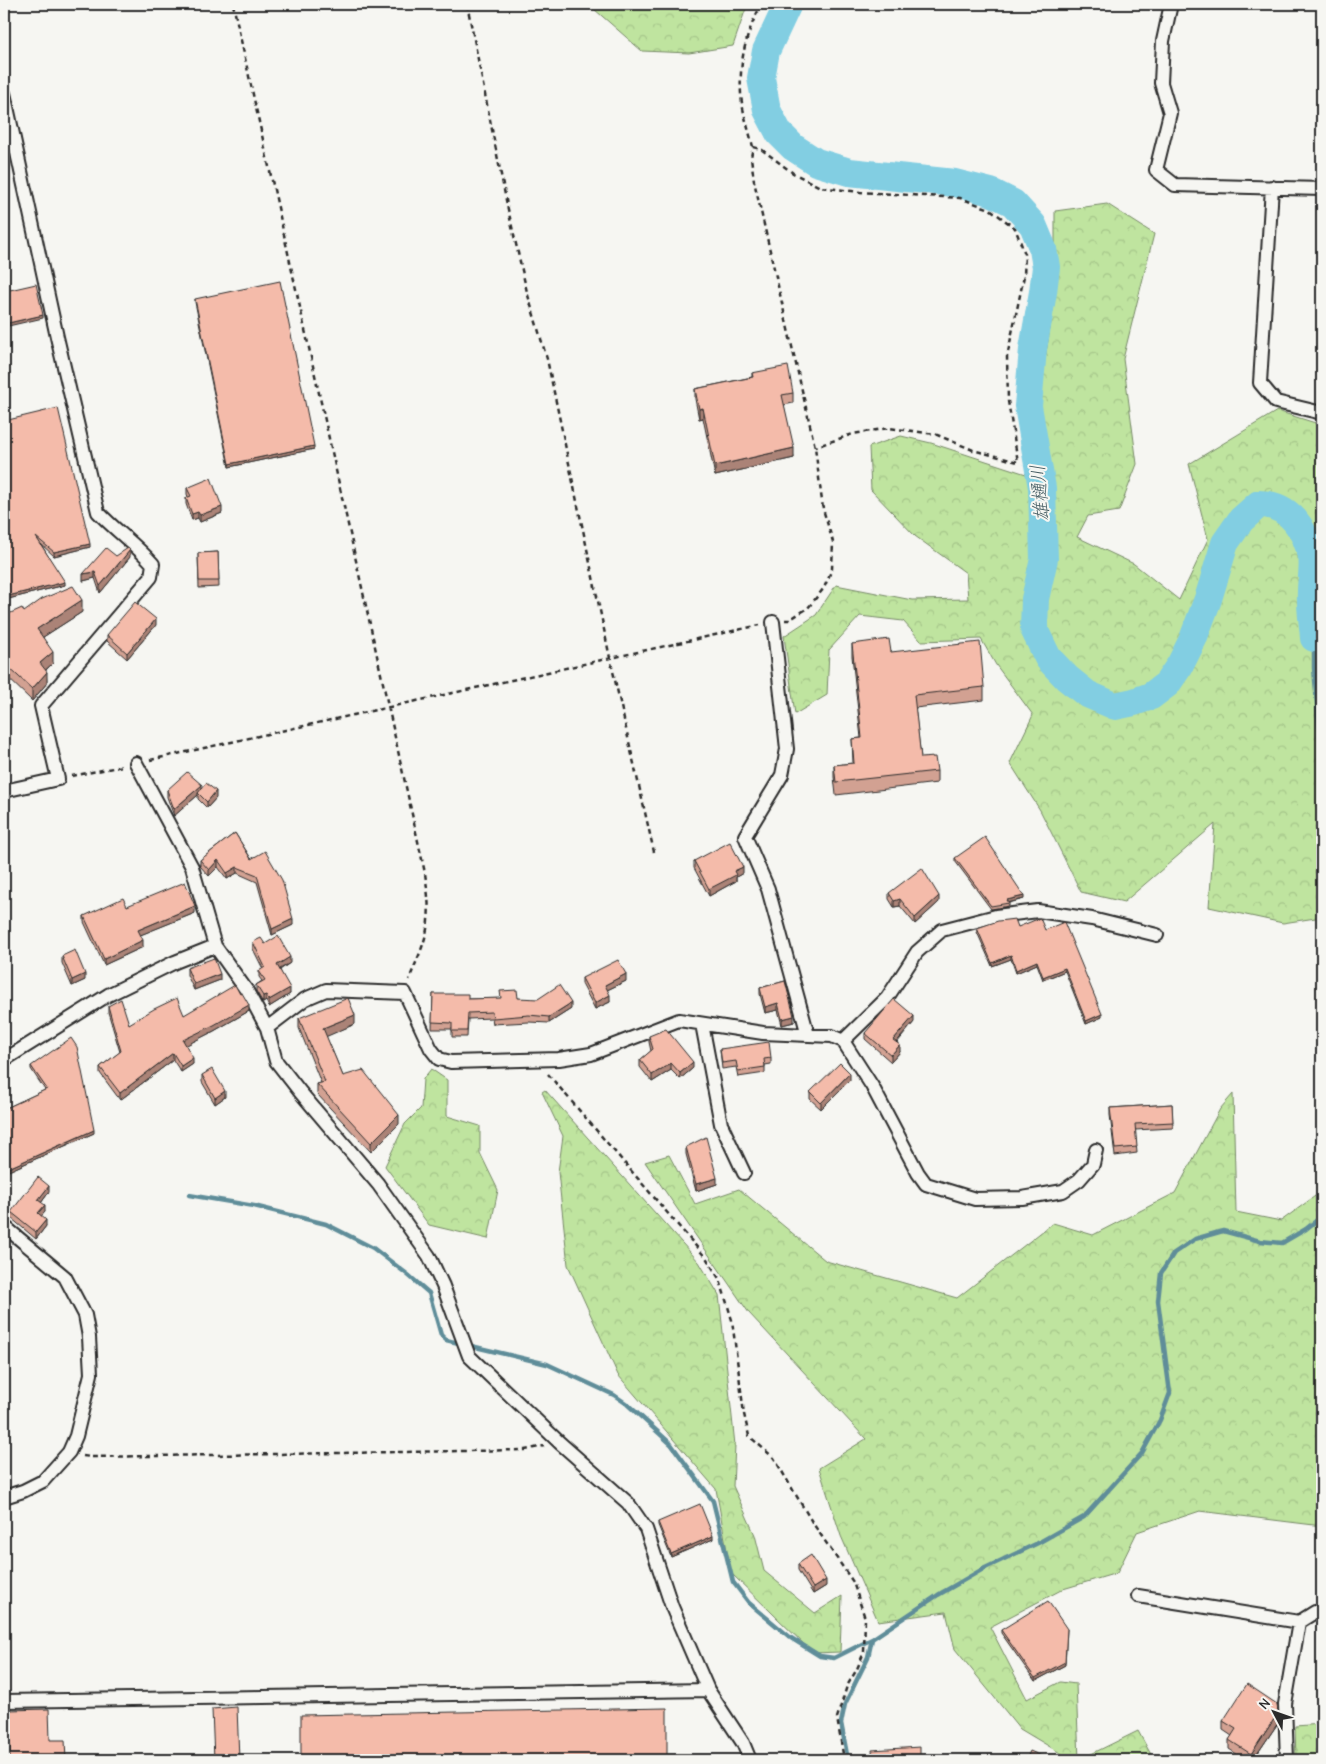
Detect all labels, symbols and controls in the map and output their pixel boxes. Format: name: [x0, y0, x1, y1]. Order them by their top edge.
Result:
water label: 雄樋川: [1027, 464, 1053, 522]
north arrow: [1248, 1686, 1298, 1736]
text: N: [1255, 1695, 1274, 1713]

